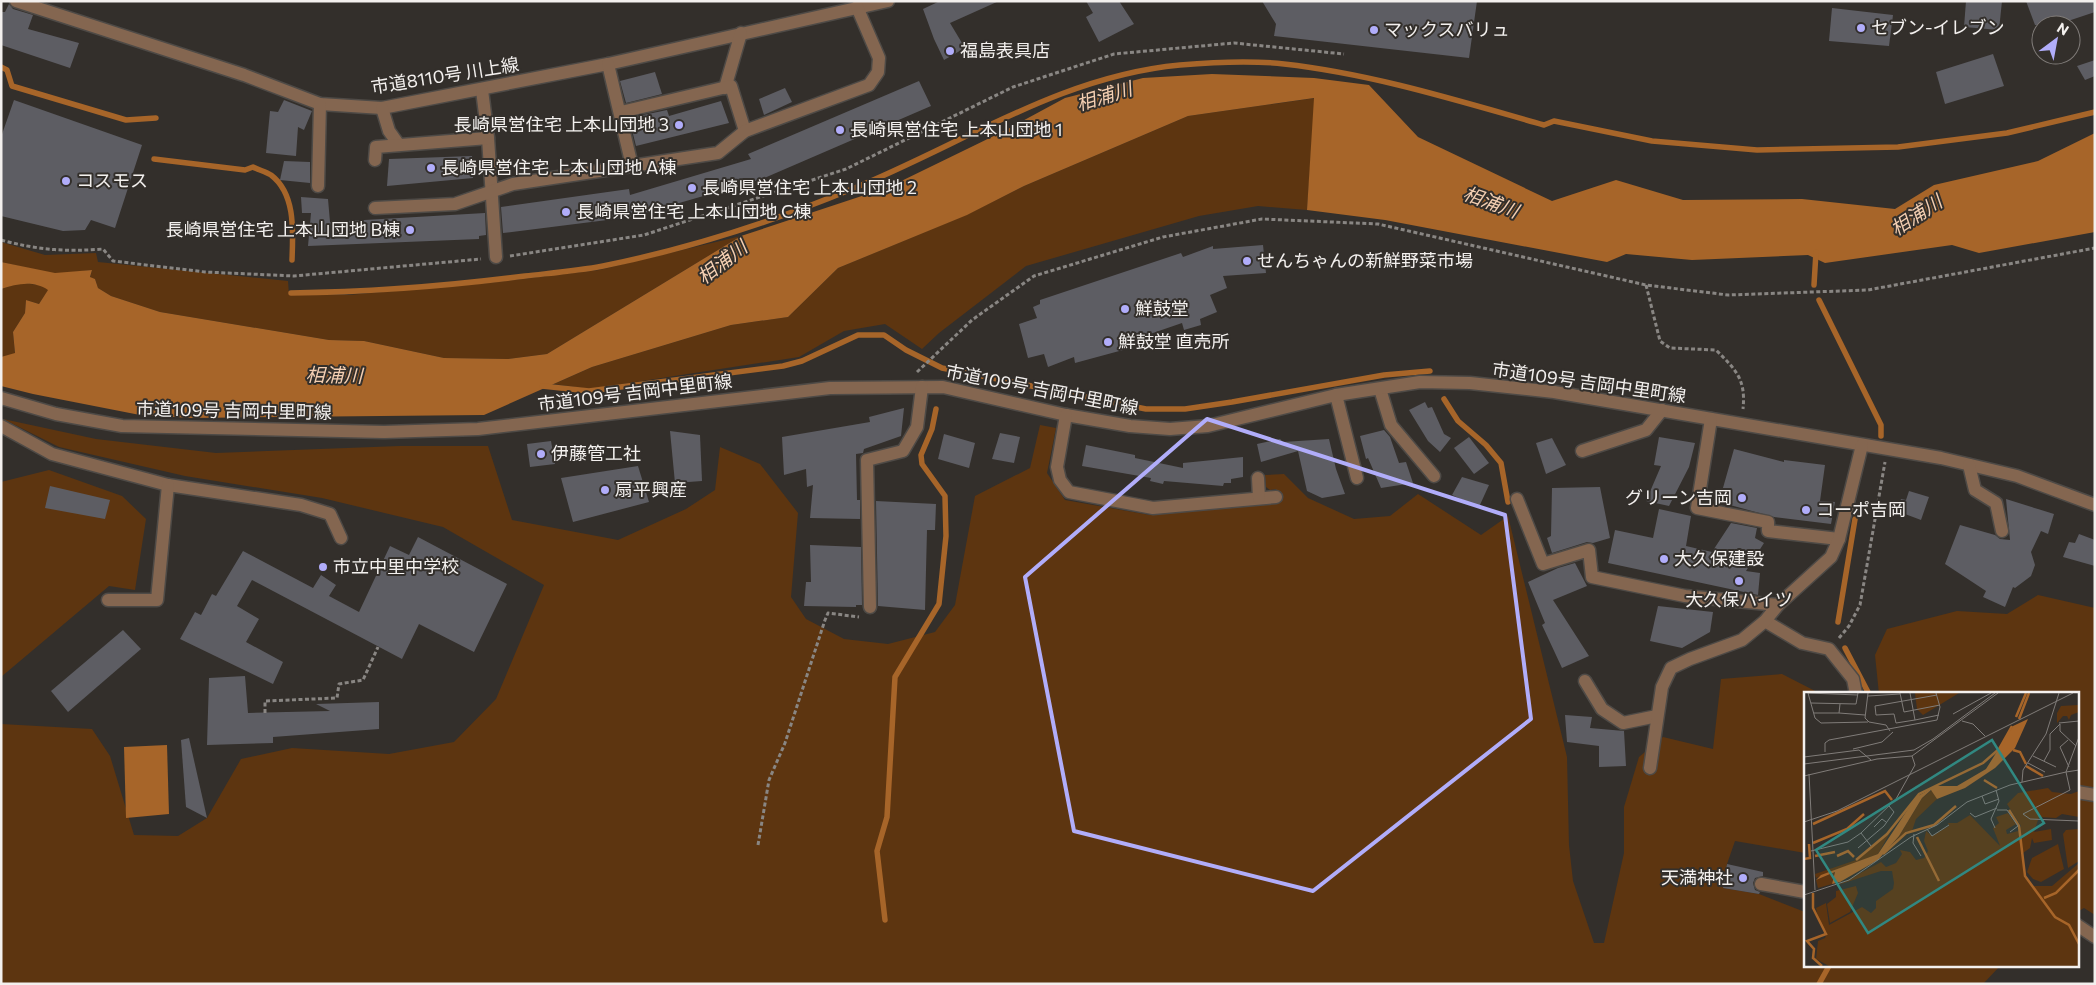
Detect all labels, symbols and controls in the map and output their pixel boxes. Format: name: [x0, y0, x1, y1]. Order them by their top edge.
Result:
north arrow: [2031, 15, 2081, 65]
place label: セブン-イレブン: [1871, 16, 2005, 38]
place label: マックスバリュ: [1384, 18, 1509, 40]
text: N: [2054, 19, 2072, 39]
marker: セブン-イレブン: [1855, 22, 1867, 34]
marker: マックスバリュ: [1368, 24, 1380, 36]
place label: 福島表具店: [960, 39, 1050, 61]
marker: 福島表具店: [944, 45, 956, 57]
street label: 市道8110号 川上線: [369, 52, 520, 98]
water label: 相浦川: [1073, 76, 1136, 115]
place label: 長崎県営住宅 上本山団地 3: [454, 113, 669, 135]
place label: 長崎県営住宅 上本山団地 1: [850, 118, 1063, 140]
marker: 長崎県営住宅 上本山団地 3: [673, 119, 685, 131]
marker: 長崎県営住宅 上本山団地 1: [834, 124, 846, 136]
place label: 長崎県営住宅 上本山団地 A棟: [441, 156, 676, 178]
marker: 長崎県営住宅 上本山団地 A棟: [425, 162, 437, 174]
place label: コスモス: [76, 169, 148, 191]
marker: コスモス: [60, 175, 72, 187]
place label: 長崎県営住宅 上本山団地 2: [702, 176, 917, 198]
water label: 相浦川: [1460, 181, 1524, 223]
marker: 長崎県営住宅 上本山団地 2: [686, 182, 698, 194]
water label: 相浦川: [1886, 188, 1948, 240]
place label: 長崎県営住宅 上本山団地 C棟: [576, 200, 811, 222]
marker: 長崎県営住宅 上本山団地 C棟: [560, 206, 572, 218]
place label: 長崎県営住宅 上本山団地 B棟: [165, 218, 400, 240]
marker: 長崎県営住宅 上本山団地 B棟: [404, 224, 416, 236]
water label: 相浦川: [692, 234, 753, 288]
place label: せんちゃんの新鮮野菜市場: [1257, 249, 1473, 271]
marker: せんちゃんの新鮮野菜市場: [1241, 255, 1253, 267]
place label: 鮮鼓堂: [1135, 297, 1189, 319]
marker: 鮮鼓堂: [1119, 303, 1131, 315]
place label: 鮮鼓堂 直売所: [1118, 330, 1229, 352]
marker: 鮮鼓堂 直売所: [1102, 336, 1114, 348]
street label: 市道109号 吉岡中里町線: [1491, 357, 1688, 407]
street label: 市道109号 吉岡中里町線: [944, 360, 1140, 418]
water label: 相浦川: [305, 363, 365, 387]
street label: 市道109号 吉岡中里町線: [536, 369, 733, 415]
street label: 市道109号 吉岡中里町線: [136, 397, 332, 423]
place label: 伊藤管工社: [551, 442, 641, 464]
marker: 伊藤管工社: [535, 448, 547, 460]
place label: 扇平興産: [615, 478, 687, 500]
marker: 扇平興産: [599, 484, 611, 496]
place label: グリーン吉岡: [1625, 486, 1732, 508]
marker: グリーン吉岡: [1736, 492, 1748, 504]
place label: コーポ吉岡: [1816, 498, 1906, 520]
marker: コーポ吉岡: [1800, 504, 1812, 516]
place label: 大久保建設: [1674, 547, 1764, 569]
marker: 大久保建設: [1658, 553, 1670, 565]
place label: 市立中里中学校: [333, 555, 459, 577]
marker: 市立中里中学校: [317, 561, 329, 573]
marker: 大久保ハイツ: [1733, 575, 1745, 587]
place label: 大久保ハイツ: [1685, 588, 1793, 610]
inset map: [1804, 692, 2078, 968]
place label: 天満神社: [1661, 866, 1733, 888]
marker: 天満神社: [1737, 872, 1749, 884]

